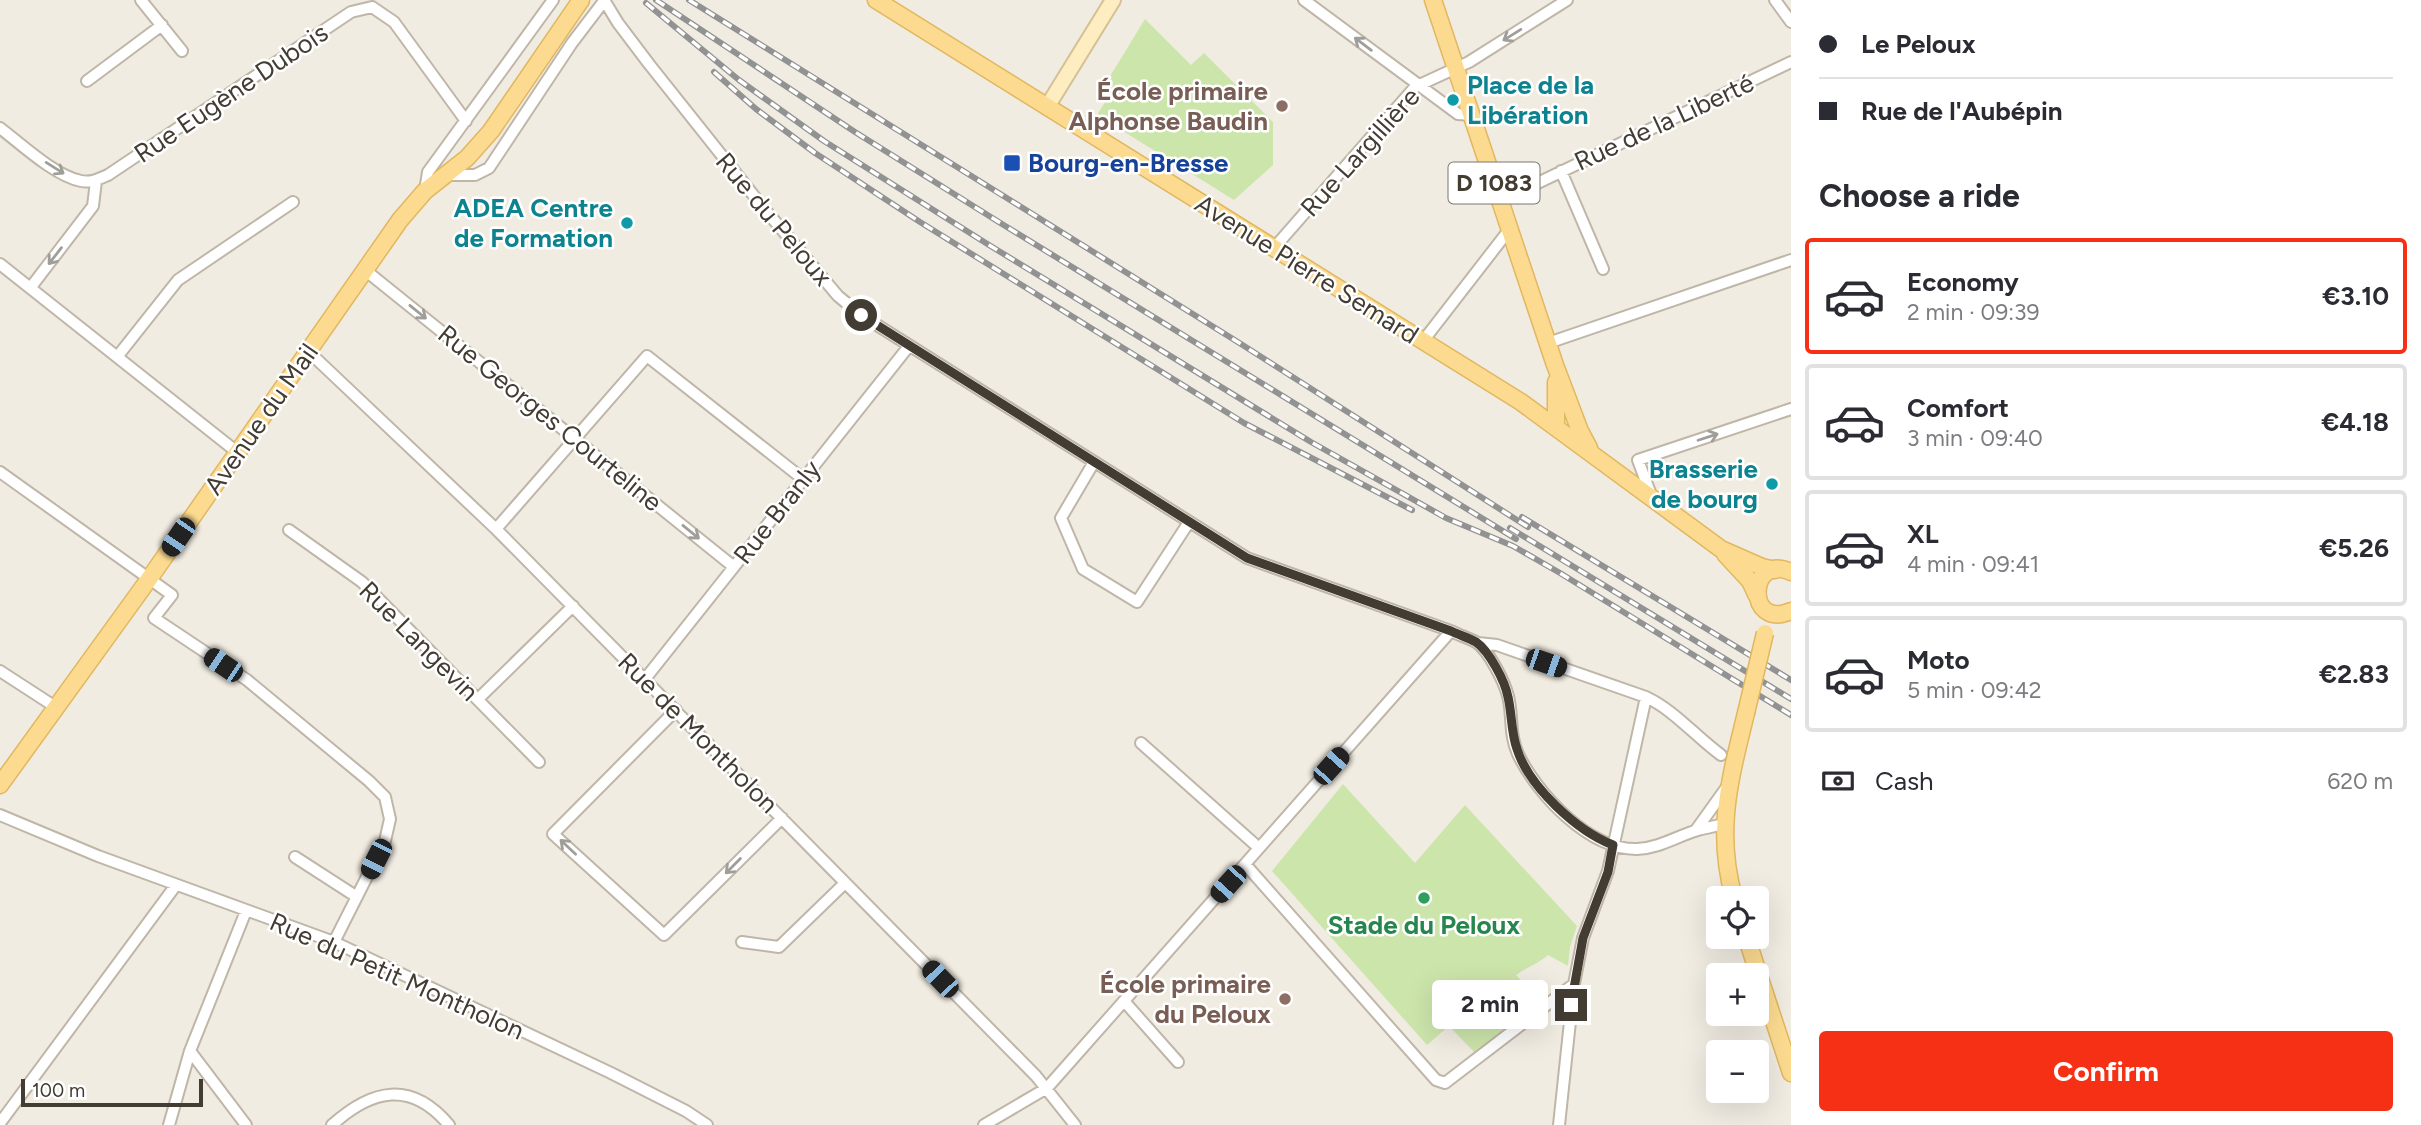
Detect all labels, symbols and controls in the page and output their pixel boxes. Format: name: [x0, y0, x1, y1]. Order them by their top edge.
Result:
street label: Rue Eugène Dubois: [128, 16, 334, 170]
one-way arrow: [1503, 28, 1523, 42]
text: Le Peloux: [1861, 28, 1976, 60]
one-way arrow: [1354, 37, 1373, 52]
street label: Rue de la Liberté: [1569, 66, 1759, 178]
place label: Place de la Libération: [1467, 69, 1594, 131]
place label: École primaire Alphonse Baudin: [1068, 75, 1268, 137]
street label: Rue Largillière: [1294, 81, 1426, 223]
marker: Place de la Libération: [1445, 92, 1461, 108]
text: Rue de l'Aubépin: [1861, 95, 2062, 127]
marker: École primaire Alphonse Baudin: [1274, 98, 1290, 114]
street label: Rue du Peloux: [709, 146, 839, 293]
place label: Bourg-en-Bresse: [1028, 147, 1228, 179]
marker: Bourg-en-Bresse: [1002, 153, 1022, 173]
one-way arrow: [45, 161, 65, 175]
road number: D 1083: [1448, 162, 1540, 204]
text: Choose a ride: [1819, 177, 2020, 215]
street label: Avenue Pierre Semard: [1189, 187, 1425, 351]
place label: ADEA Centre de Formation: [453, 192, 613, 254]
marker: ADEA Centre de Formation: [619, 215, 635, 231]
one-way arrow: [47, 246, 62, 265]
icon: car: [1823, 265, 1886, 328]
text: Economy: [1907, 266, 2019, 298]
text: €3.10: [2322, 280, 2389, 312]
text: 2 min · 09:39: [1907, 298, 2040, 326]
route start: [845, 299, 877, 331]
one-way arrow: [409, 305, 427, 320]
street label: Rue Georges Courteline: [432, 318, 668, 518]
street label: Avenue du Mail: [197, 337, 325, 501]
icon: car: [1823, 391, 1886, 454]
text: Comfort: [1907, 392, 2009, 424]
text: €4.18: [2321, 406, 2389, 438]
text: 3 min · 09:40: [1907, 424, 2043, 452]
one-way arrow: [1697, 430, 1719, 442]
street label: Rue Branly: [726, 453, 828, 570]
place label: Brasserie de bourg: [1649, 453, 1758, 515]
marker: Brasserie de bourg: [1764, 476, 1780, 492]
car: [158, 514, 199, 560]
icon: car: [1823, 517, 1886, 580]
text: XL: [1907, 518, 1939, 550]
one-way arrow: [681, 524, 699, 540]
text: €5.26: [2319, 532, 2389, 564]
text: 4 min · 09:41: [1907, 550, 2039, 578]
street label: Rue Langevin: [353, 575, 485, 707]
icon: car: [1823, 643, 1886, 706]
text: Moto: [1907, 644, 1970, 676]
car: [200, 645, 247, 685]
street label: Rue de Montholon: [611, 646, 785, 820]
car: [1523, 646, 1570, 680]
text: €2.83: [2319, 658, 2389, 690]
text: 5 min · 09:42: [1907, 676, 2042, 704]
car: [1310, 743, 1353, 789]
icon: cash: [1819, 762, 1857, 800]
text: Cash: [1875, 765, 1934, 797]
text: 620 m: [2327, 767, 2393, 795]
car: [358, 836, 395, 882]
one-way arrow: [560, 839, 577, 856]
one-way arrow: [725, 858, 742, 875]
car: [1207, 861, 1250, 907]
map controls: [1706, 886, 1769, 1103]
button: locate: [1706, 886, 1769, 949]
marker: Stade du Peloux: [1416, 890, 1432, 906]
street label: Rue du Petit Montholon: [265, 905, 529, 1047]
place label: Stade du Peloux: [1328, 909, 1520, 941]
car: [918, 957, 963, 1001]
button: +: [1706, 963, 1769, 1026]
place label: École primaire du Peloux: [1100, 968, 1271, 1030]
callout: 2 min: [1431, 981, 1546, 1030]
route end: [1555, 989, 1587, 1021]
text: 2 min: [1461, 990, 1519, 1018]
marker: École primaire du Peloux: [1277, 991, 1293, 1007]
button: Confirm: [1819, 1031, 2393, 1111]
button: −: [1706, 1040, 1769, 1103]
scale bar: [21, 1076, 203, 1108]
text: 100 m: [32, 1079, 85, 1102]

